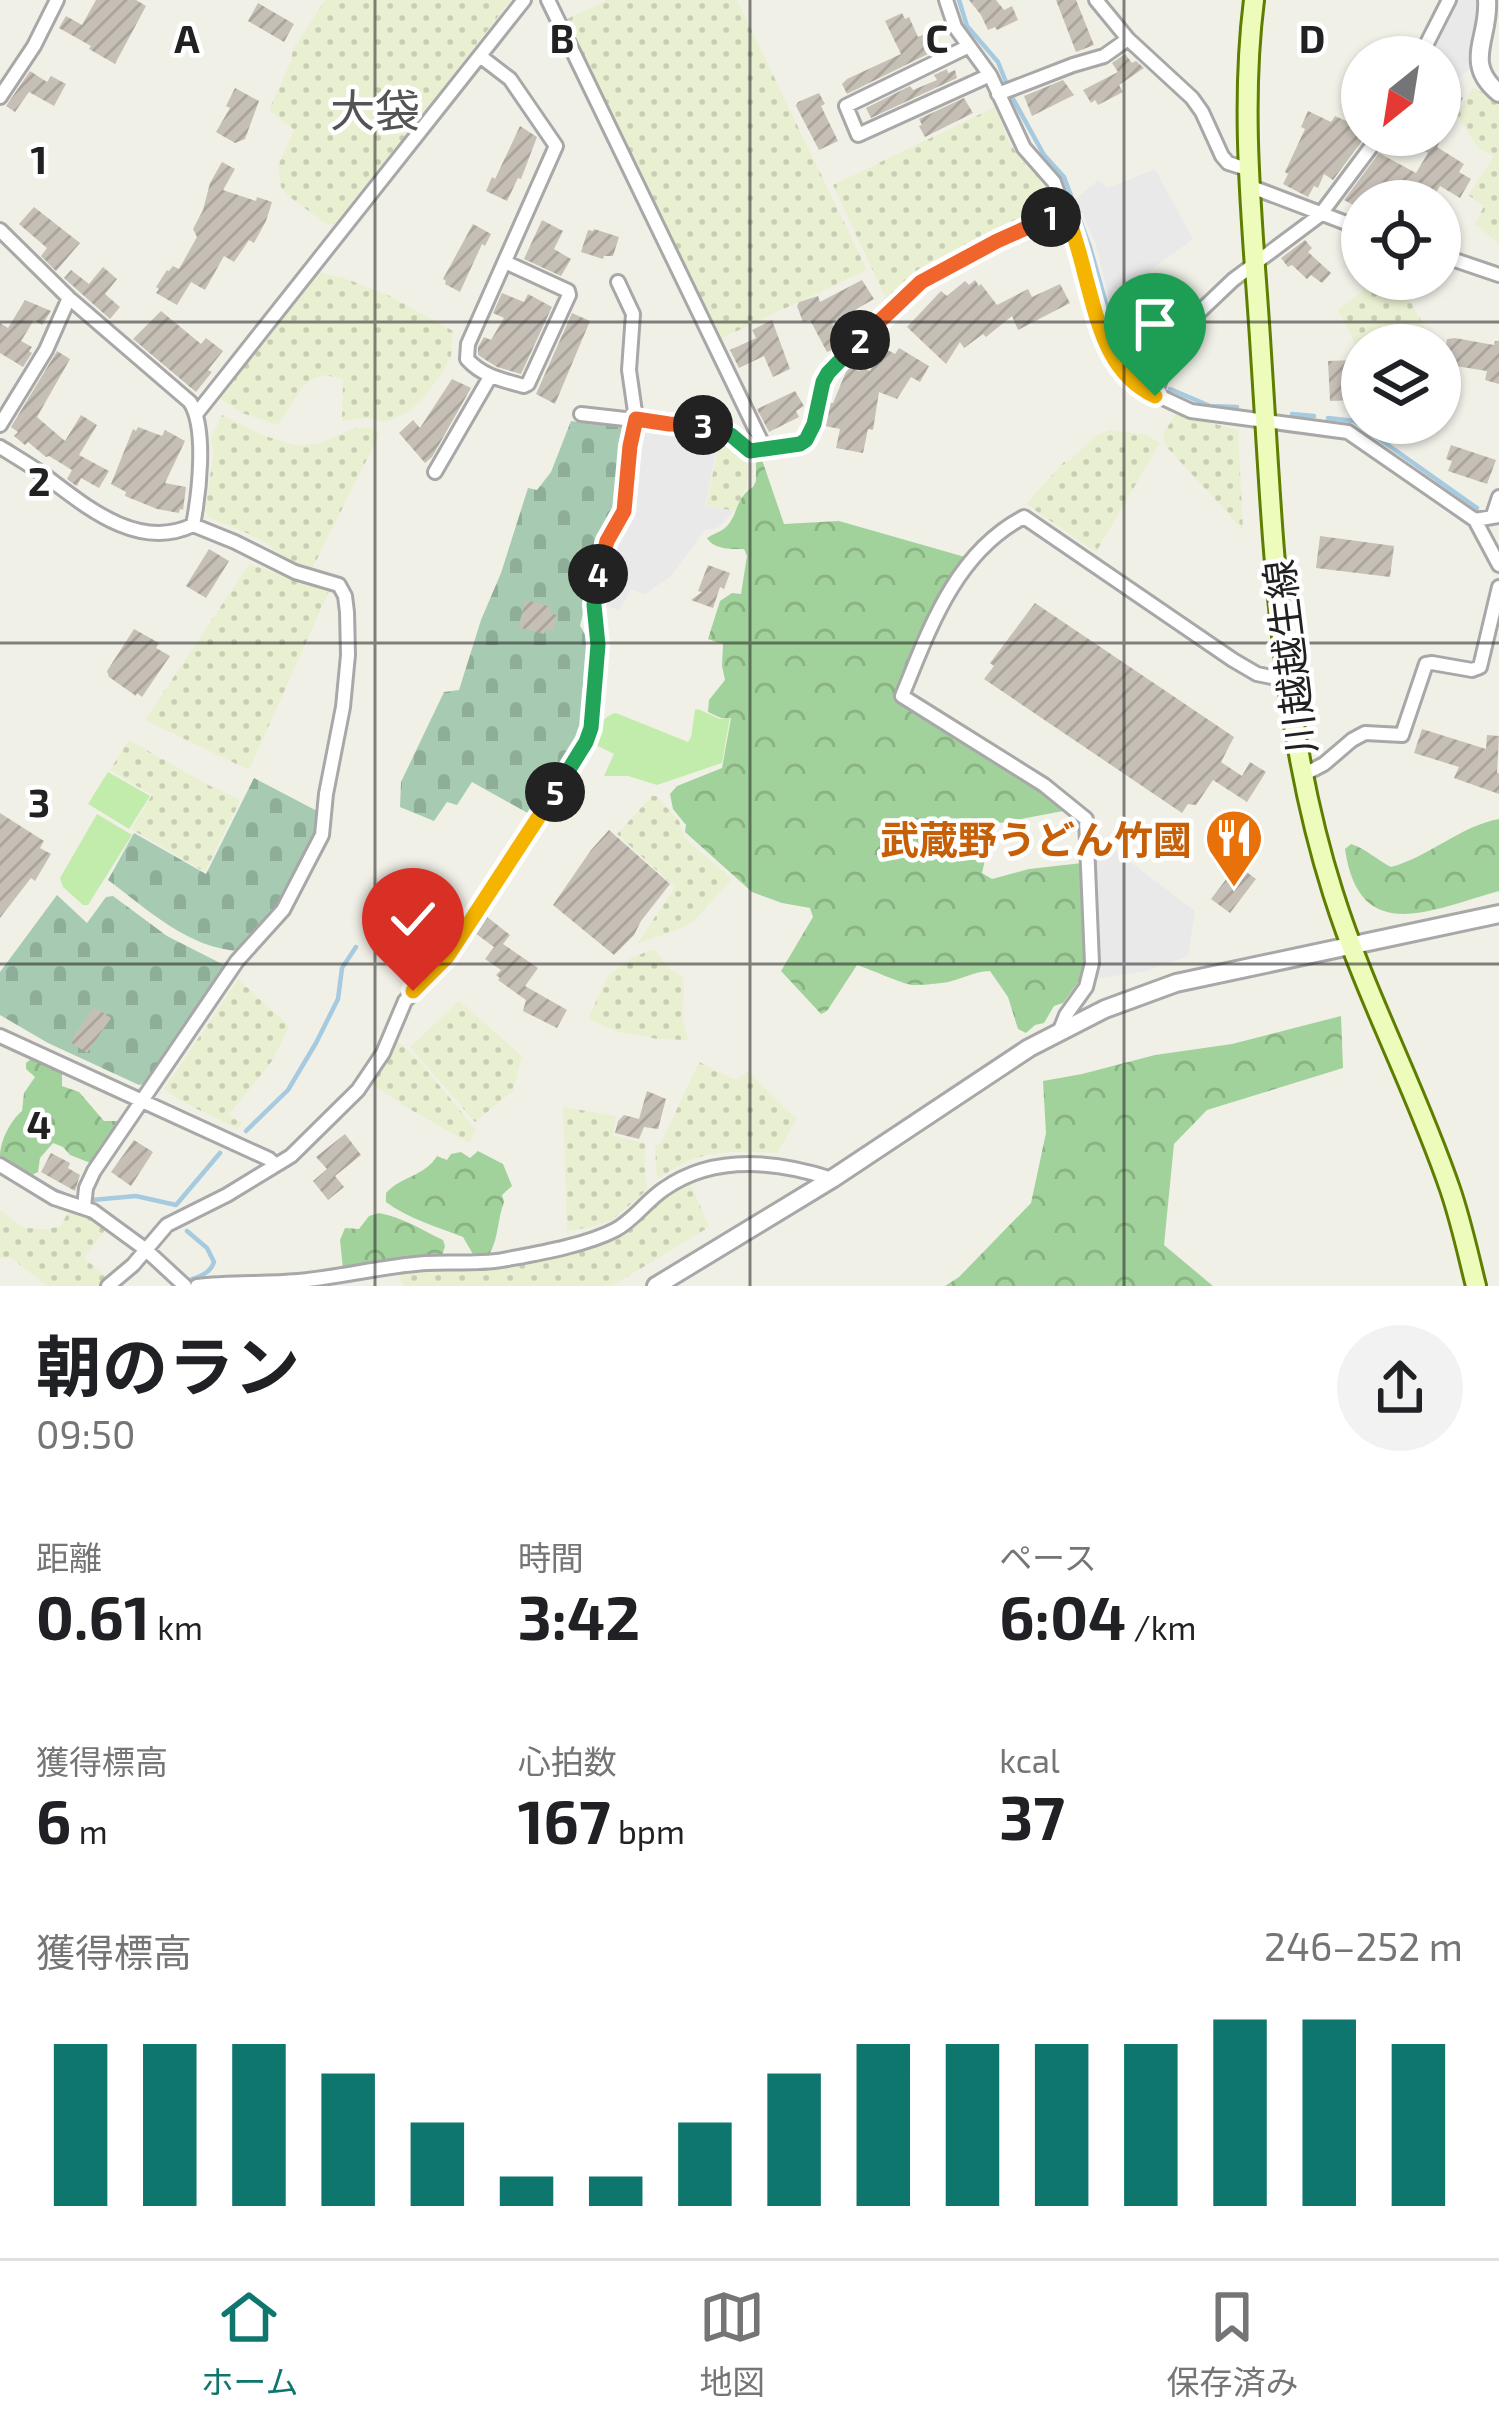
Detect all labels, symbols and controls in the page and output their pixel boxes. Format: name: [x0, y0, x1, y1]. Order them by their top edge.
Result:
text: A: [174, 14, 200, 61]
text: B: [550, 14, 574, 61]
text: C: [926, 14, 948, 61]
text: D: [1299, 14, 1325, 61]
north arrow: [1341, 36, 1461, 156]
map controls: [1341, 36, 1461, 444]
district label: 大袋: [330, 82, 420, 136]
text: 1: [31, 135, 47, 182]
button: locate: [1341, 180, 1461, 300]
pin: 1: [1021, 187, 1081, 247]
text: 1: [1044, 197, 1058, 237]
pin: [1104, 273, 1206, 396]
icon: arrive: [1122, 291, 1188, 357]
pin: 2: [830, 310, 890, 370]
text: 2: [850, 320, 870, 360]
button: layers: [1341, 324, 1461, 444]
pin: 3: [673, 395, 733, 455]
text: 3: [694, 405, 712, 445]
text: 2: [28, 457, 50, 504]
pin: 4: [568, 544, 628, 604]
text: 4: [587, 554, 609, 594]
street label: 川越越生線: [1254, 557, 1324, 757]
pin: 5: [525, 762, 585, 822]
text: 5: [546, 772, 564, 812]
text: 3: [28, 778, 50, 825]
restaurant icon: 武蔵野うどん竹國: [1203, 807, 1265, 889]
place label: 武蔵野うどん竹國: [880, 815, 1192, 862]
pin: [362, 868, 464, 991]
icon: check: [380, 886, 446, 952]
text: 4: [27, 1100, 51, 1147]
text: 朝のラン: [36, 1325, 300, 1404]
button: share: [1337, 1325, 1463, 1451]
text: 09:50: [36, 1410, 135, 1457]
text: 距離: [36, 1537, 102, 1577]
text: 時間: [518, 1537, 584, 1577]
text: ペース: [999, 1537, 1097, 1577]
text: 0.61: [36, 1580, 150, 1652]
text: 3:42: [518, 1580, 640, 1652]
text: 6:04: [999, 1580, 1126, 1652]
text: km: [150, 1607, 203, 1647]
text: /km: [1126, 1607, 1196, 1647]
text: kcal: [999, 1740, 1060, 1780]
text: 獲得標高: [36, 1741, 168, 1781]
text: 心拍数: [518, 1741, 617, 1781]
text: 37: [999, 1780, 1065, 1852]
text: 6: [36, 1784, 71, 1856]
text: 167: [518, 1784, 611, 1856]
text: m: [71, 1811, 108, 1851]
text: bpm: [611, 1811, 685, 1851]
text: 246–252 m: [1264, 1922, 1463, 1969]
text: 獲得標高: [36, 1928, 192, 1975]
tab: ホーム: [200, 2284, 299, 2404]
tab: 地図: [699, 2284, 765, 2404]
tab: 保存済み: [1166, 2284, 1298, 2404]

